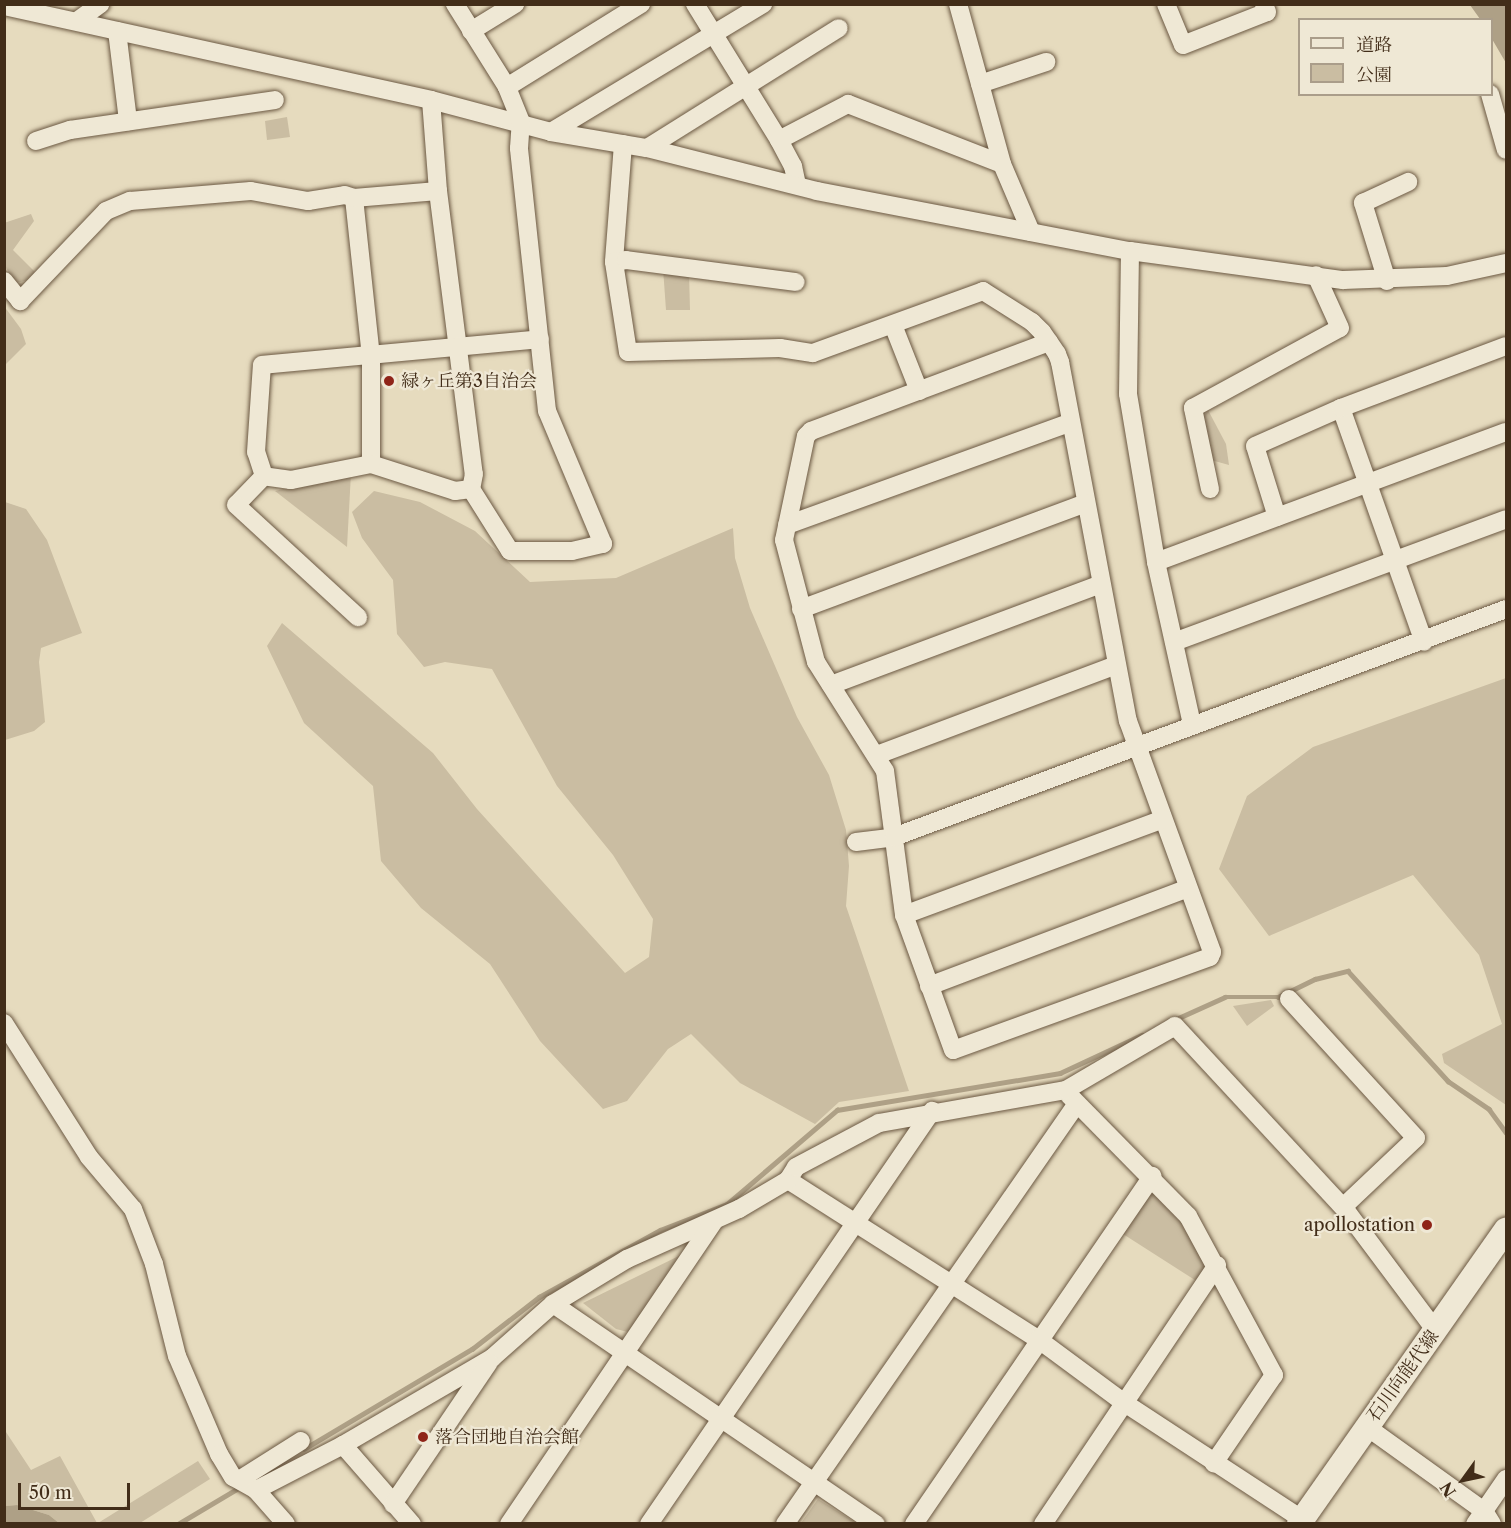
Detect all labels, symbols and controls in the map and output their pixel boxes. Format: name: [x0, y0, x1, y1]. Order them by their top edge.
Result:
legend: [1298, 18, 1493, 96]
text: 道路: [1356, 34, 1392, 56]
text: 公園: [1356, 64, 1392, 86]
place label: 緑ヶ丘第3自治会: [401, 370, 537, 392]
marker: 緑ヶ丘第3自治会: [382, 374, 396, 388]
place label: apollostation: [1304, 1214, 1415, 1236]
marker: apollostation: [1420, 1218, 1434, 1232]
street label: 石川向能代線: [1363, 1326, 1443, 1426]
place label: 落合団地自治会館: [435, 1426, 579, 1448]
marker: 落合団地自治会館: [416, 1430, 430, 1444]
north arrow: [1433, 1450, 1493, 1510]
scale bar: [21, 1471, 134, 1509]
text: N: [1436, 1479, 1460, 1501]
text: 50 m: [29, 1482, 72, 1504]

